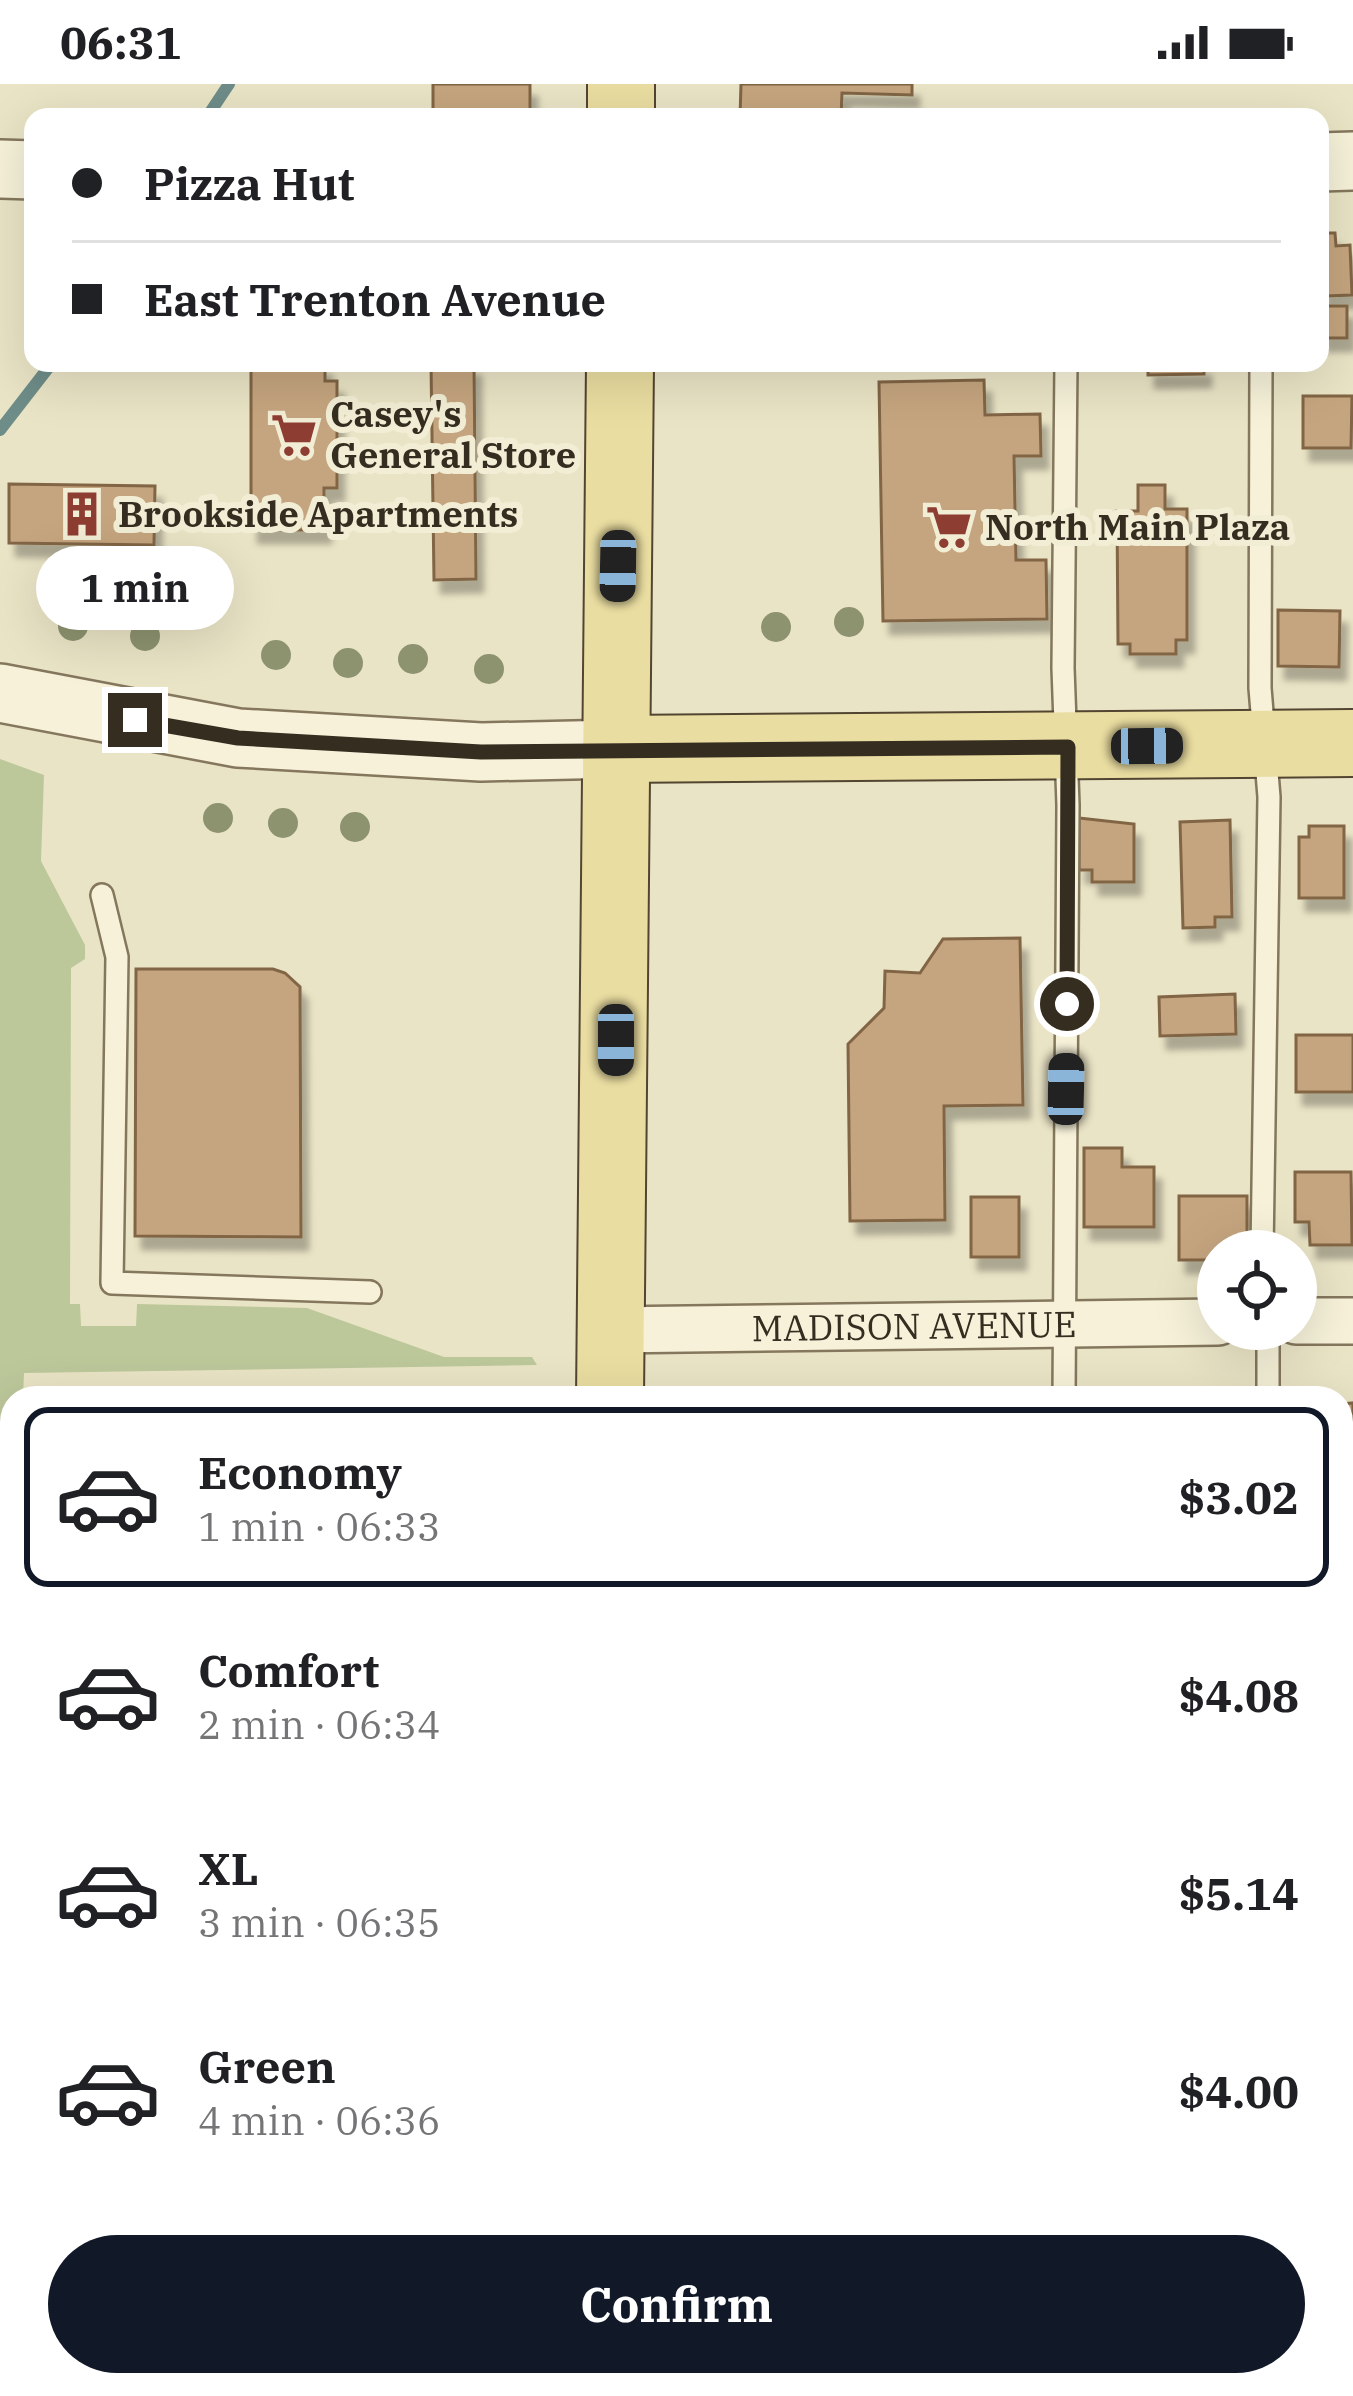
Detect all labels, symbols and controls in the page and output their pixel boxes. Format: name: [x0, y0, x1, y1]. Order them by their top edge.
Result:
text: 06:31: [60, 13, 182, 71]
text: Pizza Hut: [144, 154, 355, 212]
text: East Trenton Avenue: [144, 270, 606, 328]
place label: Casey's General Store: [330, 390, 576, 478]
supermarket icon: Casey's General Store: [269, 410, 319, 460]
building icon: Brookside Apartments: [57, 489, 107, 539]
place label: Brookside Apartments: [118, 490, 518, 537]
supermarket icon: North Main Plaza: [924, 502, 974, 552]
place label: North Main Plaza: [985, 503, 1290, 550]
car: [599, 530, 637, 602]
callout: 1 min: [36, 546, 234, 630]
text: 1 min: [80, 562, 190, 613]
route end: [108, 693, 162, 747]
car: [1111, 727, 1183, 765]
route start: [1040, 977, 1094, 1031]
car: [598, 1004, 634, 1076]
car: [1047, 1053, 1085, 1125]
map controls: [1197, 1230, 1317, 1350]
button: locate: [1197, 1230, 1317, 1350]
street label: MADISON AVENUE: [751, 1300, 1077, 1351]
icon: car: [54, 1443, 162, 1551]
text: Economy: [198, 1443, 402, 1501]
text: $3.02: [1179, 1468, 1299, 1526]
text: 1 min · 06:33: [198, 1501, 440, 1552]
icon: car: [54, 1641, 162, 1749]
text: Comfort: [198, 1641, 379, 1699]
text: $4.08: [1179, 1666, 1299, 1724]
text: 2 min · 06:34: [198, 1699, 440, 1750]
icon: car: [54, 1839, 162, 1947]
text: XL: [198, 1839, 259, 1897]
text: $5.14: [1179, 1864, 1299, 1922]
text: 3 min · 06:35: [198, 1897, 440, 1948]
icon: car: [54, 2037, 162, 2145]
text: Green: [198, 2037, 336, 2095]
text: $4.00: [1179, 2062, 1299, 2120]
text: 4 min · 06:36: [198, 2095, 440, 2146]
button: Confirm: [48, 2235, 1305, 2373]

